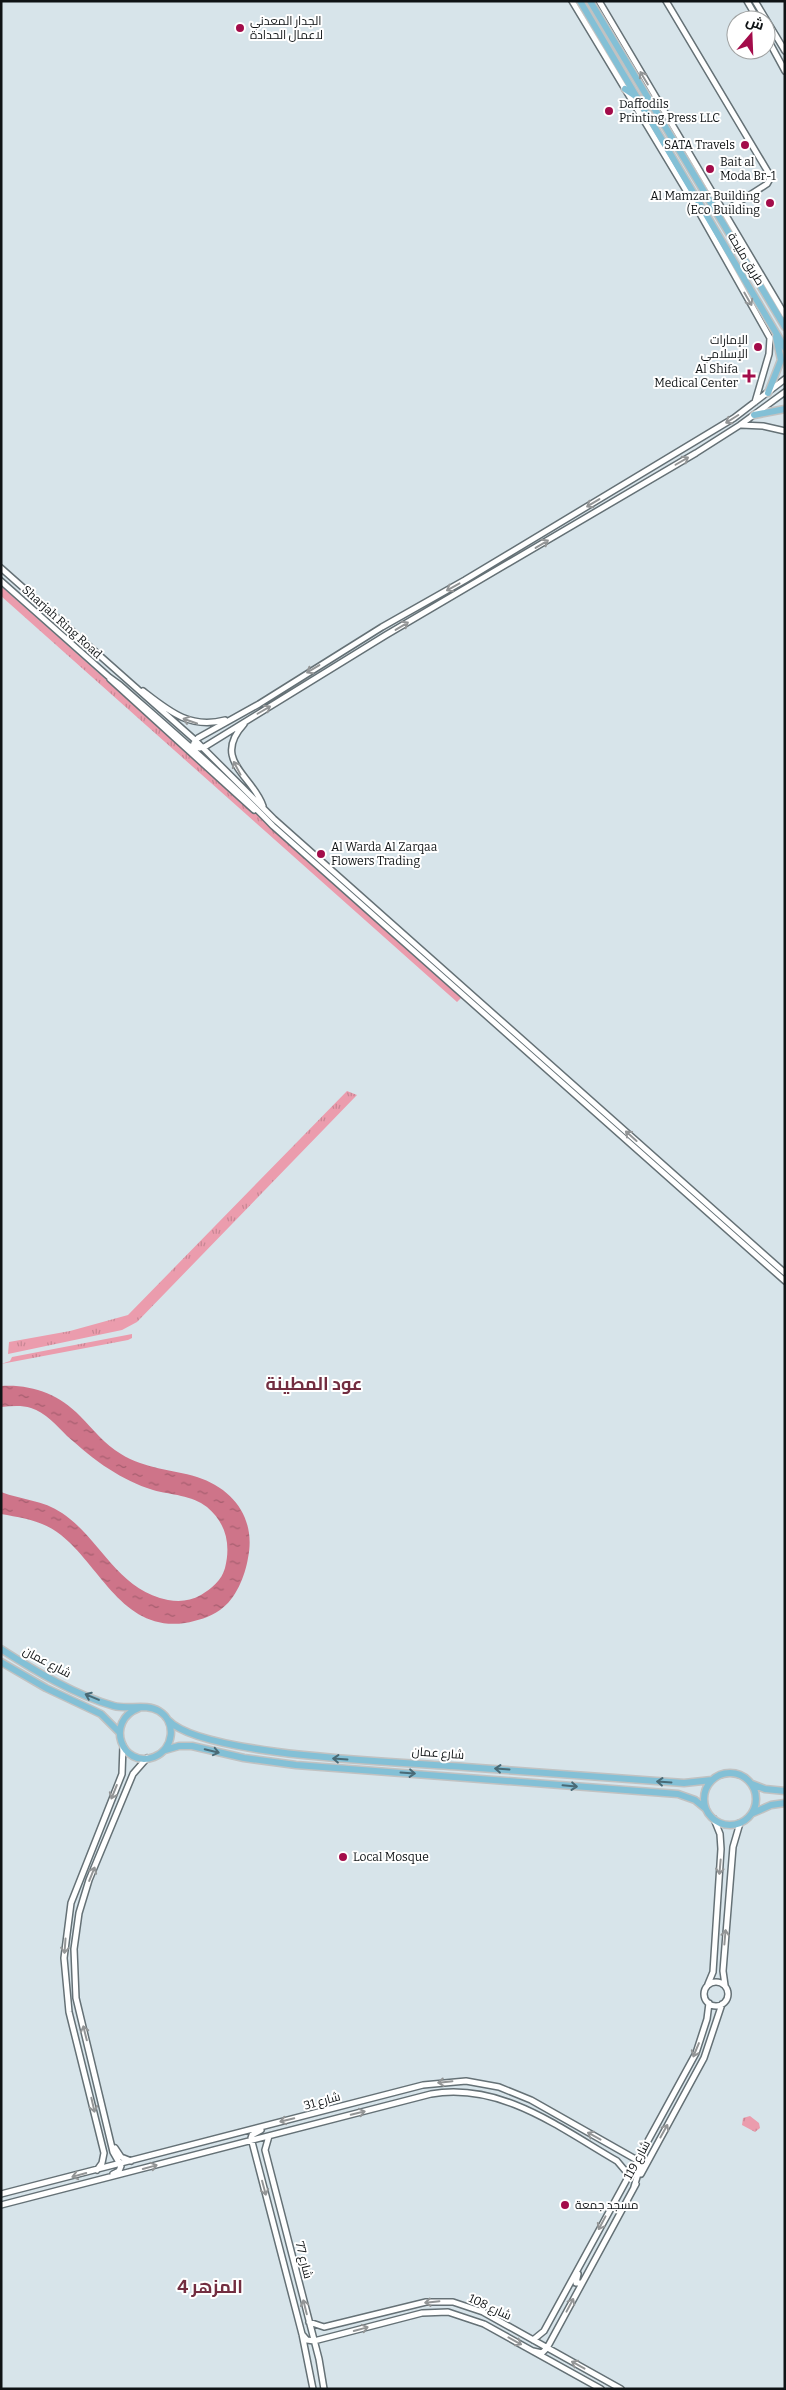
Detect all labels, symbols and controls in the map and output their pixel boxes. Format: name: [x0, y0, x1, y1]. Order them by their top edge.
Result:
north arrow: [726, 10, 776, 60]
text: ش: [744, 12, 766, 34]
place label: الجدار المعدني لاعمال الحدادة: [250, 14, 323, 42]
marker: الجدار المعدني لاعمال الحدادة: [234, 22, 246, 34]
one-way arrow: [638, 71, 648, 85]
place label: Daffodils Printing Press LLC: [619, 97, 720, 125]
marker: Daffodils Printing Press LLC: [603, 105, 615, 117]
place label: SATA Travels: [664, 138, 735, 152]
marker: SATA Travels: [739, 139, 751, 151]
place label: Bait al Moda Br-1: [720, 155, 776, 183]
marker: Bait al Moda Br-1: [704, 163, 716, 175]
place label: Al Mamzar Building (Eco Building: [650, 189, 760, 217]
marker: Al Mamzar Building (Eco Building: [764, 197, 776, 209]
street label: طريق مليحة: [725, 230, 767, 288]
one-way arrow: [743, 292, 753, 307]
place label: الإمارات الإسلامي: [701, 333, 748, 364]
marker: الإمارات الإسلامي: [752, 341, 764, 353]
place label: Al Shifa Medical Center: [654, 362, 739, 390]
marker: Al Shifa Medical Center: [742, 369, 756, 383]
one-way arrow: [725, 414, 739, 424]
one-way arrow: [675, 455, 689, 465]
one-way arrow: [586, 499, 600, 509]
one-way arrow: [535, 538, 549, 548]
one-way arrow: [447, 582, 461, 592]
street label: Sharjah Ring Road: [19, 583, 105, 661]
one-way arrow: [395, 620, 409, 630]
one-way arrow: [307, 664, 321, 674]
one-way arrow: [256, 705, 270, 715]
one-way arrow: [183, 715, 199, 725]
one-way arrow: [232, 761, 241, 776]
place label: Al Warda Al Zarqaa Flowers Trading: [331, 840, 438, 868]
marker: Al Warda Al Zarqaa Flowers Trading: [315, 848, 327, 860]
one-way arrow: [624, 1130, 637, 1142]
district label: عود المطينة: [266, 1373, 362, 1395]
street label: شارع عمان: [20, 1644, 73, 1681]
one-way arrow: [85, 1692, 100, 1702]
street label: شارع عمان: [411, 1744, 465, 1763]
one-way arrow: [204, 1747, 220, 1756]
one-way arrow: [332, 1754, 348, 1763]
one-way arrow: [494, 1765, 510, 1774]
one-way arrow: [400, 1769, 416, 1778]
one-way arrow: [656, 1777, 672, 1786]
one-way arrow: [562, 1781, 578, 1791]
one-way arrow: [109, 1784, 119, 1799]
place label: Local Mosque: [353, 1850, 429, 1864]
marker: Local Mosque: [337, 1851, 349, 1863]
one-way arrow: [715, 1858, 725, 1874]
one-way arrow: [88, 1867, 97, 1882]
one-way arrow: [721, 1929, 730, 1945]
one-way arrow: [60, 1938, 69, 1954]
one-way arrow: [80, 2026, 89, 2042]
one-way arrow: [691, 2042, 701, 2057]
one-way arrow: [437, 2077, 453, 2087]
street label: شارع 31: [302, 2089, 342, 2114]
one-way arrow: [89, 2097, 98, 2113]
one-way arrow: [350, 2108, 366, 2117]
one-way arrow: [279, 2116, 295, 2126]
one-way arrow: [660, 2124, 669, 2139]
one-way arrow: [587, 2131, 602, 2141]
street label: شارع 119: [621, 2138, 654, 2182]
one-way arrow: [142, 2162, 158, 2171]
one-way arrow: [71, 2171, 87, 2180]
one-way arrow: [260, 2179, 269, 2195]
place label: مسجد جمعة: [575, 2198, 638, 2212]
marker: مسجد جمعة: [559, 2199, 571, 2211]
one-way arrow: [597, 2216, 607, 2231]
street label: شارع 77: [292, 2240, 315, 2280]
district label: المزهر 4: [177, 2276, 243, 2298]
street label: شارع 108: [466, 2291, 514, 2324]
one-way arrow: [424, 2297, 440, 2307]
one-way arrow: [565, 2297, 575, 2312]
one-way arrow: [300, 2300, 310, 2316]
one-way arrow: [353, 2323, 369, 2333]
one-way arrow: [507, 2337, 521, 2347]
one-way arrow: [571, 2360, 586, 2370]

